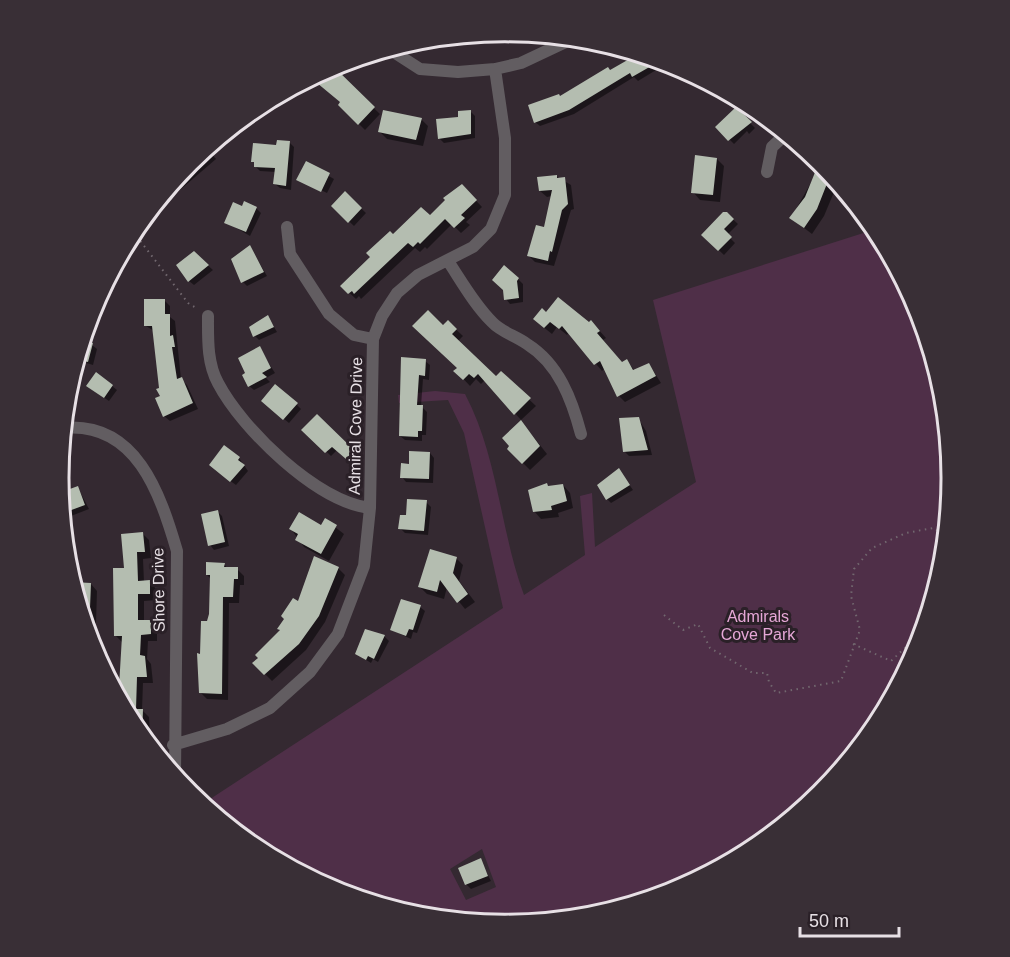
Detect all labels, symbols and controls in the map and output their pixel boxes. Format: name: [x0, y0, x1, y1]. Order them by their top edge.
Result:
street label: Admiral Cove Drive: [346, 357, 365, 495]
street label: Shore Drive: [149, 548, 168, 632]
park label: Admirals Cove Park: [721, 608, 796, 643]
scale bar: [800, 900, 899, 938]
text: 50 m: [809, 911, 849, 931]

